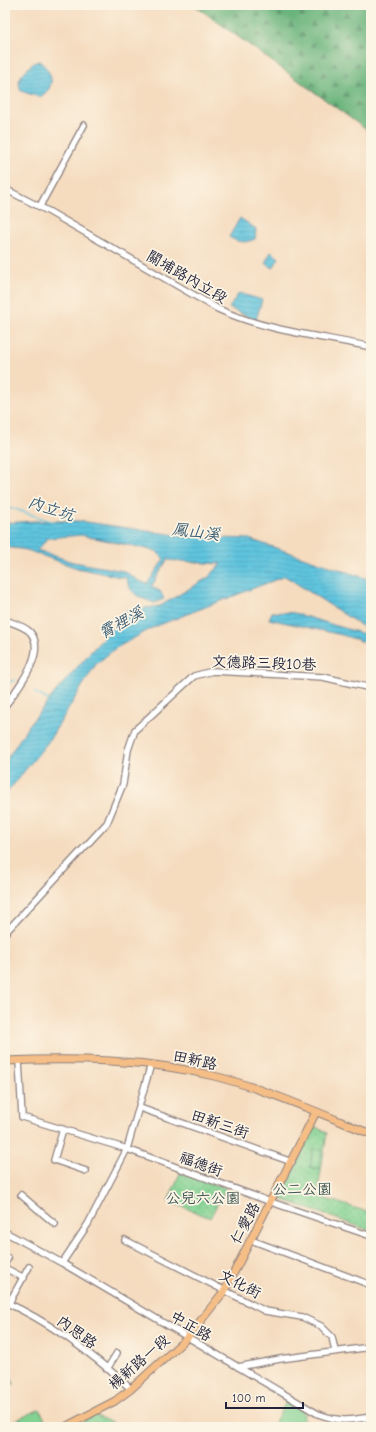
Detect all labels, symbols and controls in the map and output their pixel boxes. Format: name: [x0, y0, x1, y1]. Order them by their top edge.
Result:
street label: 關埔路內立段: [144, 247, 230, 307]
water label: 內立坑: [25, 493, 79, 526]
water label: 鳳山溪: [170, 520, 222, 544]
water label: 霄裡溪: [96, 603, 147, 643]
street label: 文德路三段10巷: [211, 652, 317, 674]
street label: 田新路: [171, 1047, 219, 1073]
street label: 田新三街: [189, 1106, 251, 1142]
street label: 福德街: [177, 1148, 225, 1180]
park label: 公二公園: [272, 1180, 332, 1198]
park label: 公兒六公園: [165, 1189, 241, 1207]
street label: 仁愛路: [226, 1199, 264, 1247]
street label: 文化街: [216, 1266, 264, 1302]
street label: 中正路: [167, 1307, 215, 1345]
street label: 內思路: [54, 1311, 100, 1353]
street label: 楊新路一段: [105, 1331, 173, 1393]
scale bar: [226, 1384, 303, 1410]
text: 100 m: [232, 1391, 265, 1405]

